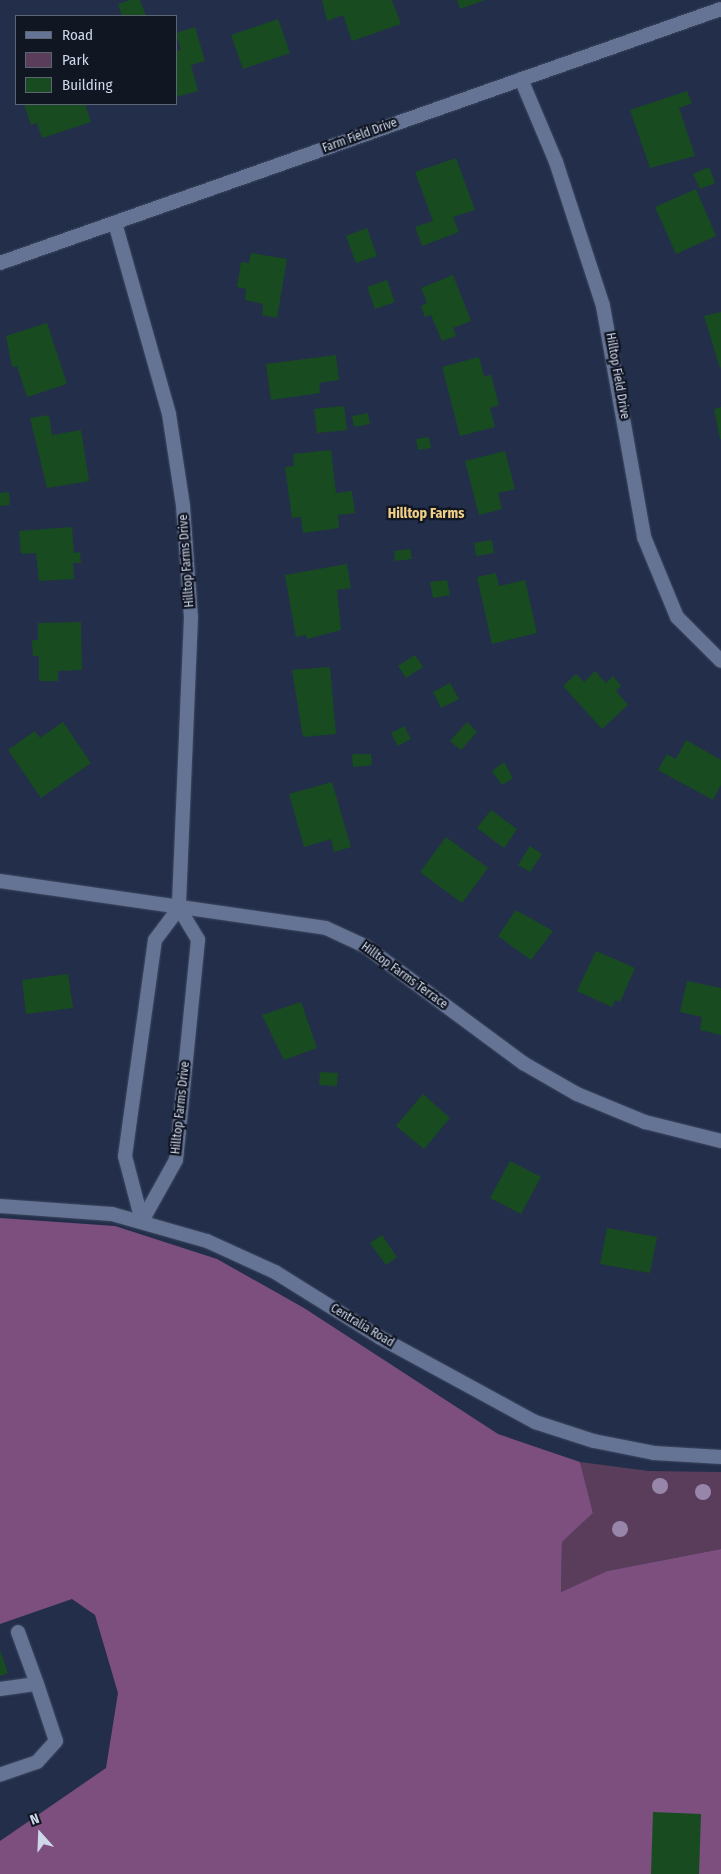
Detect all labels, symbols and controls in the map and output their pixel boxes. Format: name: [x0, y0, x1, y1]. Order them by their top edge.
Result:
legend: [15, 15, 178, 105]
text: Road: [62, 26, 93, 44]
text: Park: [62, 51, 89, 69]
text: Building: [62, 76, 113, 94]
street label: Farm Field Drive: [321, 116, 399, 156]
street label: Hilltop Field Drive: [602, 332, 632, 420]
district label: Hilltop Farms: [388, 506, 464, 522]
street label: Hilltop Farms Drive: [177, 514, 197, 608]
street label: Hilltop Farms Terrace: [358, 940, 450, 1012]
street label: Hilltop Farms Drive: [169, 1061, 193, 1155]
street label: Centralia Road: [328, 1301, 396, 1351]
north arrow: [15, 1809, 65, 1859]
text: N: [28, 1810, 42, 1829]

